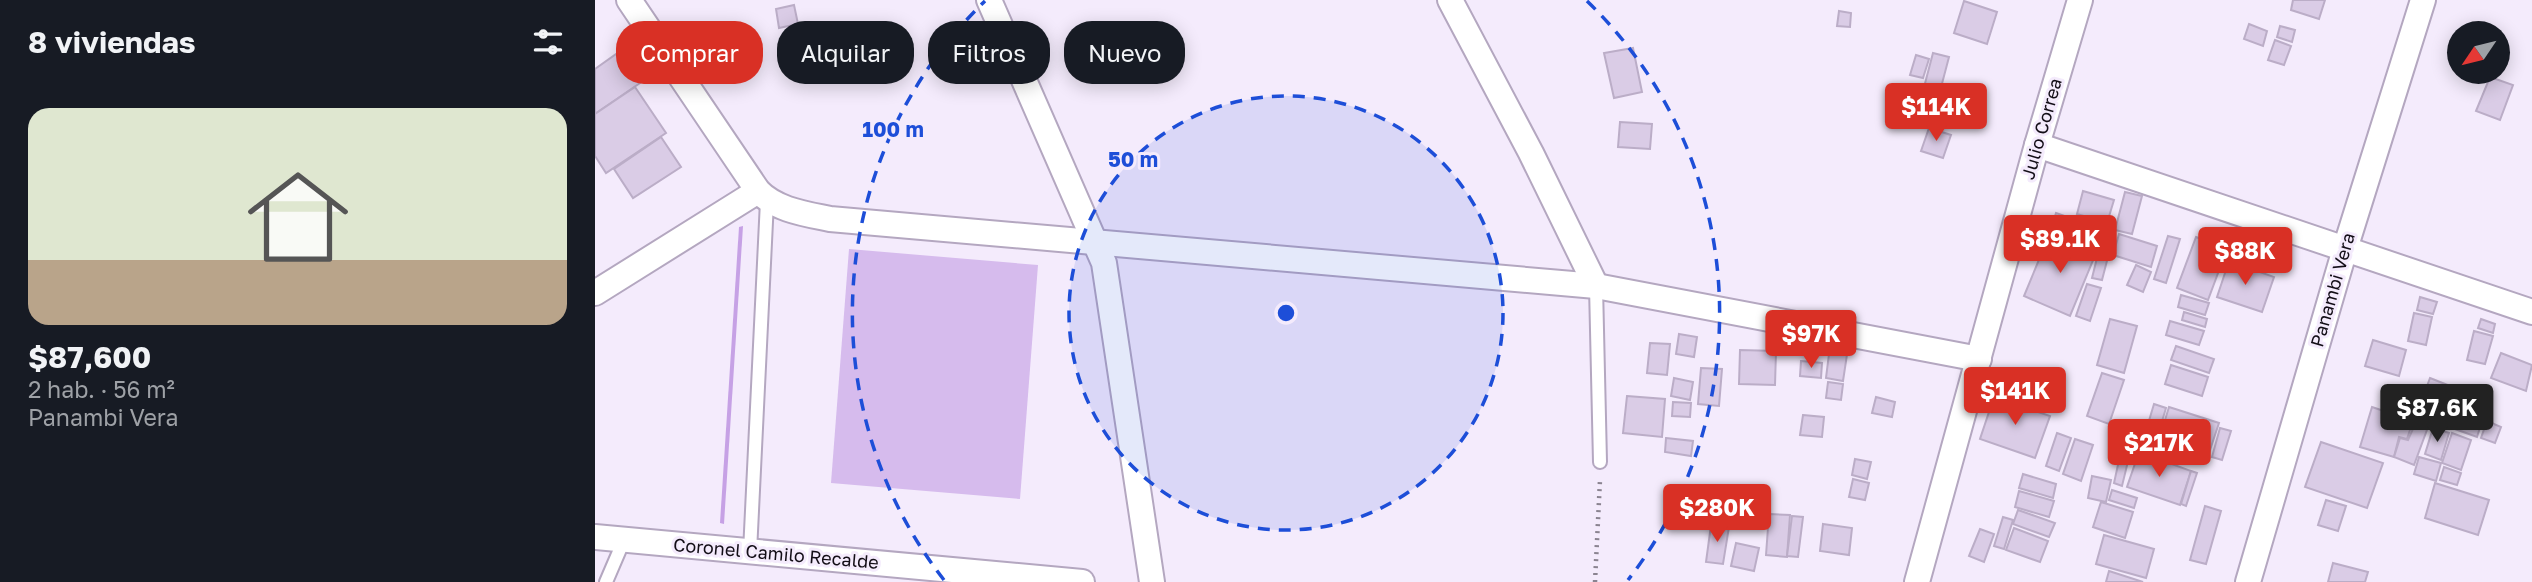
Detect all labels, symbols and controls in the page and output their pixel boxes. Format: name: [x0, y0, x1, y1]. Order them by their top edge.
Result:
chip: Comprar: [616, 21, 763, 84]
chip: Alquilar: [777, 21, 914, 84]
chip: Filtros: [928, 21, 1050, 84]
chip: Nuevo: [1064, 21, 1185, 84]
north arrow: [2447, 21, 2509, 84]
map controls: [2447, 21, 2510, 84]
icon: filters: [529, 23, 567, 61]
text: 8 viviendas: [28, 24, 196, 60]
street label: Julio Correa: [2016, 76, 2066, 182]
pin: $114K: [1887, 83, 1985, 143]
text: $114K: [1901, 92, 1971, 120]
text: 100 m: [862, 116, 924, 142]
text: 50 m: [1108, 146, 1158, 172]
icon: home: [235, 154, 361, 280]
pin: $89.1K: [2003, 216, 2117, 275]
text: $89.1K: [2020, 224, 2100, 252]
pin: $88K: [2204, 228, 2286, 287]
street label: Panambi Vera: [2305, 230, 2359, 349]
text: $88K: [2214, 236, 2276, 264]
centre of rings: [1274, 301, 1298, 325]
pin: $97K: [1770, 310, 1852, 370]
text: $97K: [1781, 319, 1841, 347]
text: $87,600: [28, 339, 151, 375]
pin: $141K: [1966, 368, 2064, 427]
text: 2 hab. · 56 m²: [28, 375, 175, 403]
text: $141K: [1980, 376, 2050, 404]
pin: $87.6K: [2380, 384, 2494, 444]
text: $87.6K: [2396, 393, 2478, 421]
text: Panambi Vera: [28, 403, 179, 431]
pin: $217K: [2110, 420, 2208, 479]
text: $217K: [2124, 428, 2194, 456]
pin: $280K: [1668, 484, 1766, 544]
text: $280K: [1679, 493, 1755, 521]
street label: Coronel Camilo Recalde: [672, 533, 880, 573]

